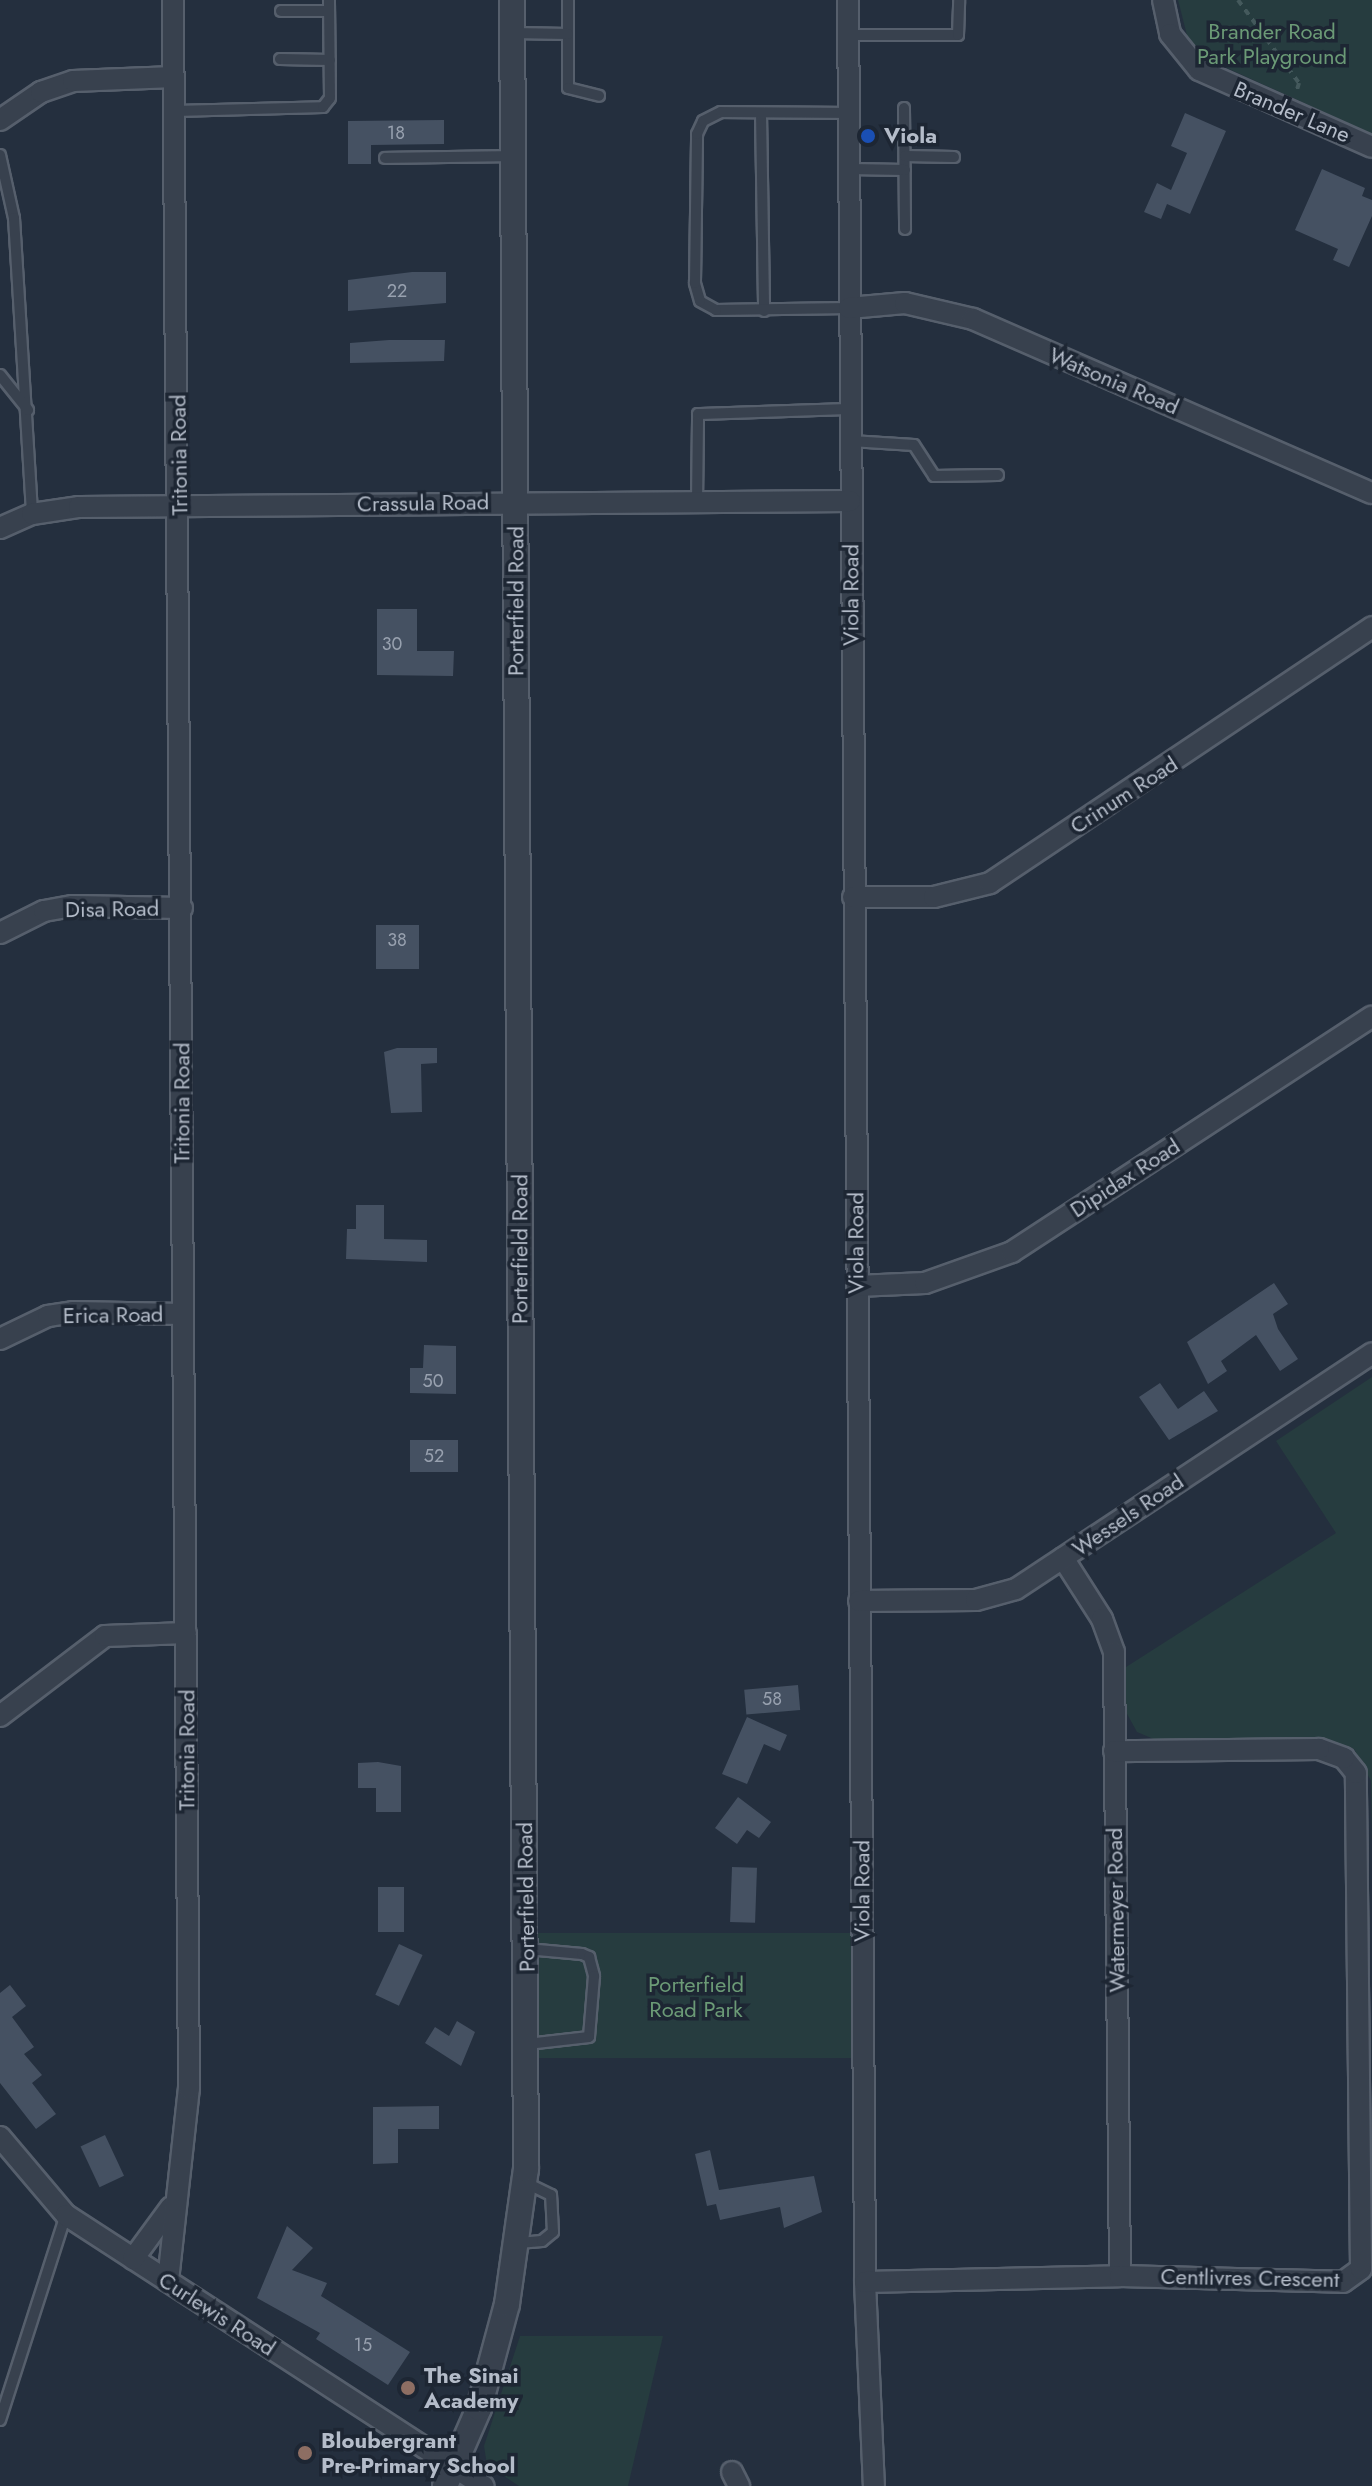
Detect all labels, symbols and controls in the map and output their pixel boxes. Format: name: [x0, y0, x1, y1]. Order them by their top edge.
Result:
park label: Brander Road Park Playground: [1197, 18, 1347, 70]
street label: Brander Lane: [1230, 76, 1354, 148]
house number: 18: [387, 122, 405, 144]
place label: Viola: [884, 123, 937, 149]
marker: Viola: [859, 127, 877, 145]
house number: 22: [387, 280, 407, 302]
street label: Watsonia Road: [1045, 342, 1183, 420]
street label: Tritonia Road: [165, 394, 193, 516]
street label: Crassula Road: [357, 489, 489, 517]
street label: Porterfield Road: [503, 526, 529, 676]
street label: Viola Road: [838, 544, 864, 646]
house number: 30: [382, 633, 402, 655]
street label: Crinum Road: [1065, 751, 1183, 839]
street label: Disa Road: [65, 895, 159, 923]
house number: 38: [387, 929, 407, 951]
street label: Tritonia Road: [169, 1043, 195, 1163]
street label: Dipidax Road: [1065, 1133, 1185, 1223]
street label: Porterfield Road: [507, 1174, 533, 1324]
street label: Viola Road: [843, 1192, 869, 1294]
street label: Erica Road: [63, 1301, 163, 1329]
house number: 50: [423, 1370, 443, 1392]
house number: 52: [424, 1445, 444, 1467]
street label: Wessels Road: [1067, 1468, 1189, 1562]
house number: 58: [762, 1688, 782, 1710]
street label: Tritonia Road: [174, 1690, 200, 1810]
street label: Porterfield Road: [511, 1822, 541, 1972]
street label: Watermeyer Road: [1101, 1827, 1131, 1993]
street label: Viola Road: [849, 1840, 875, 1942]
park label: Porterfield Road Park: [648, 1971, 744, 2022]
street label: Centlivres Crescent: [1160, 2263, 1340, 2293]
street label: Curlewis Road: [154, 2266, 280, 2362]
house number: 15: [354, 2334, 372, 2356]
place label: The Sinai Academy: [424, 2362, 518, 2414]
marker: The Sinai Academy: [399, 2379, 417, 2397]
place label: Bloubergrant Pre-Primary School: [321, 2427, 516, 2478]
marker: Bloubergrant Pre-Primary School: [296, 2444, 314, 2462]

